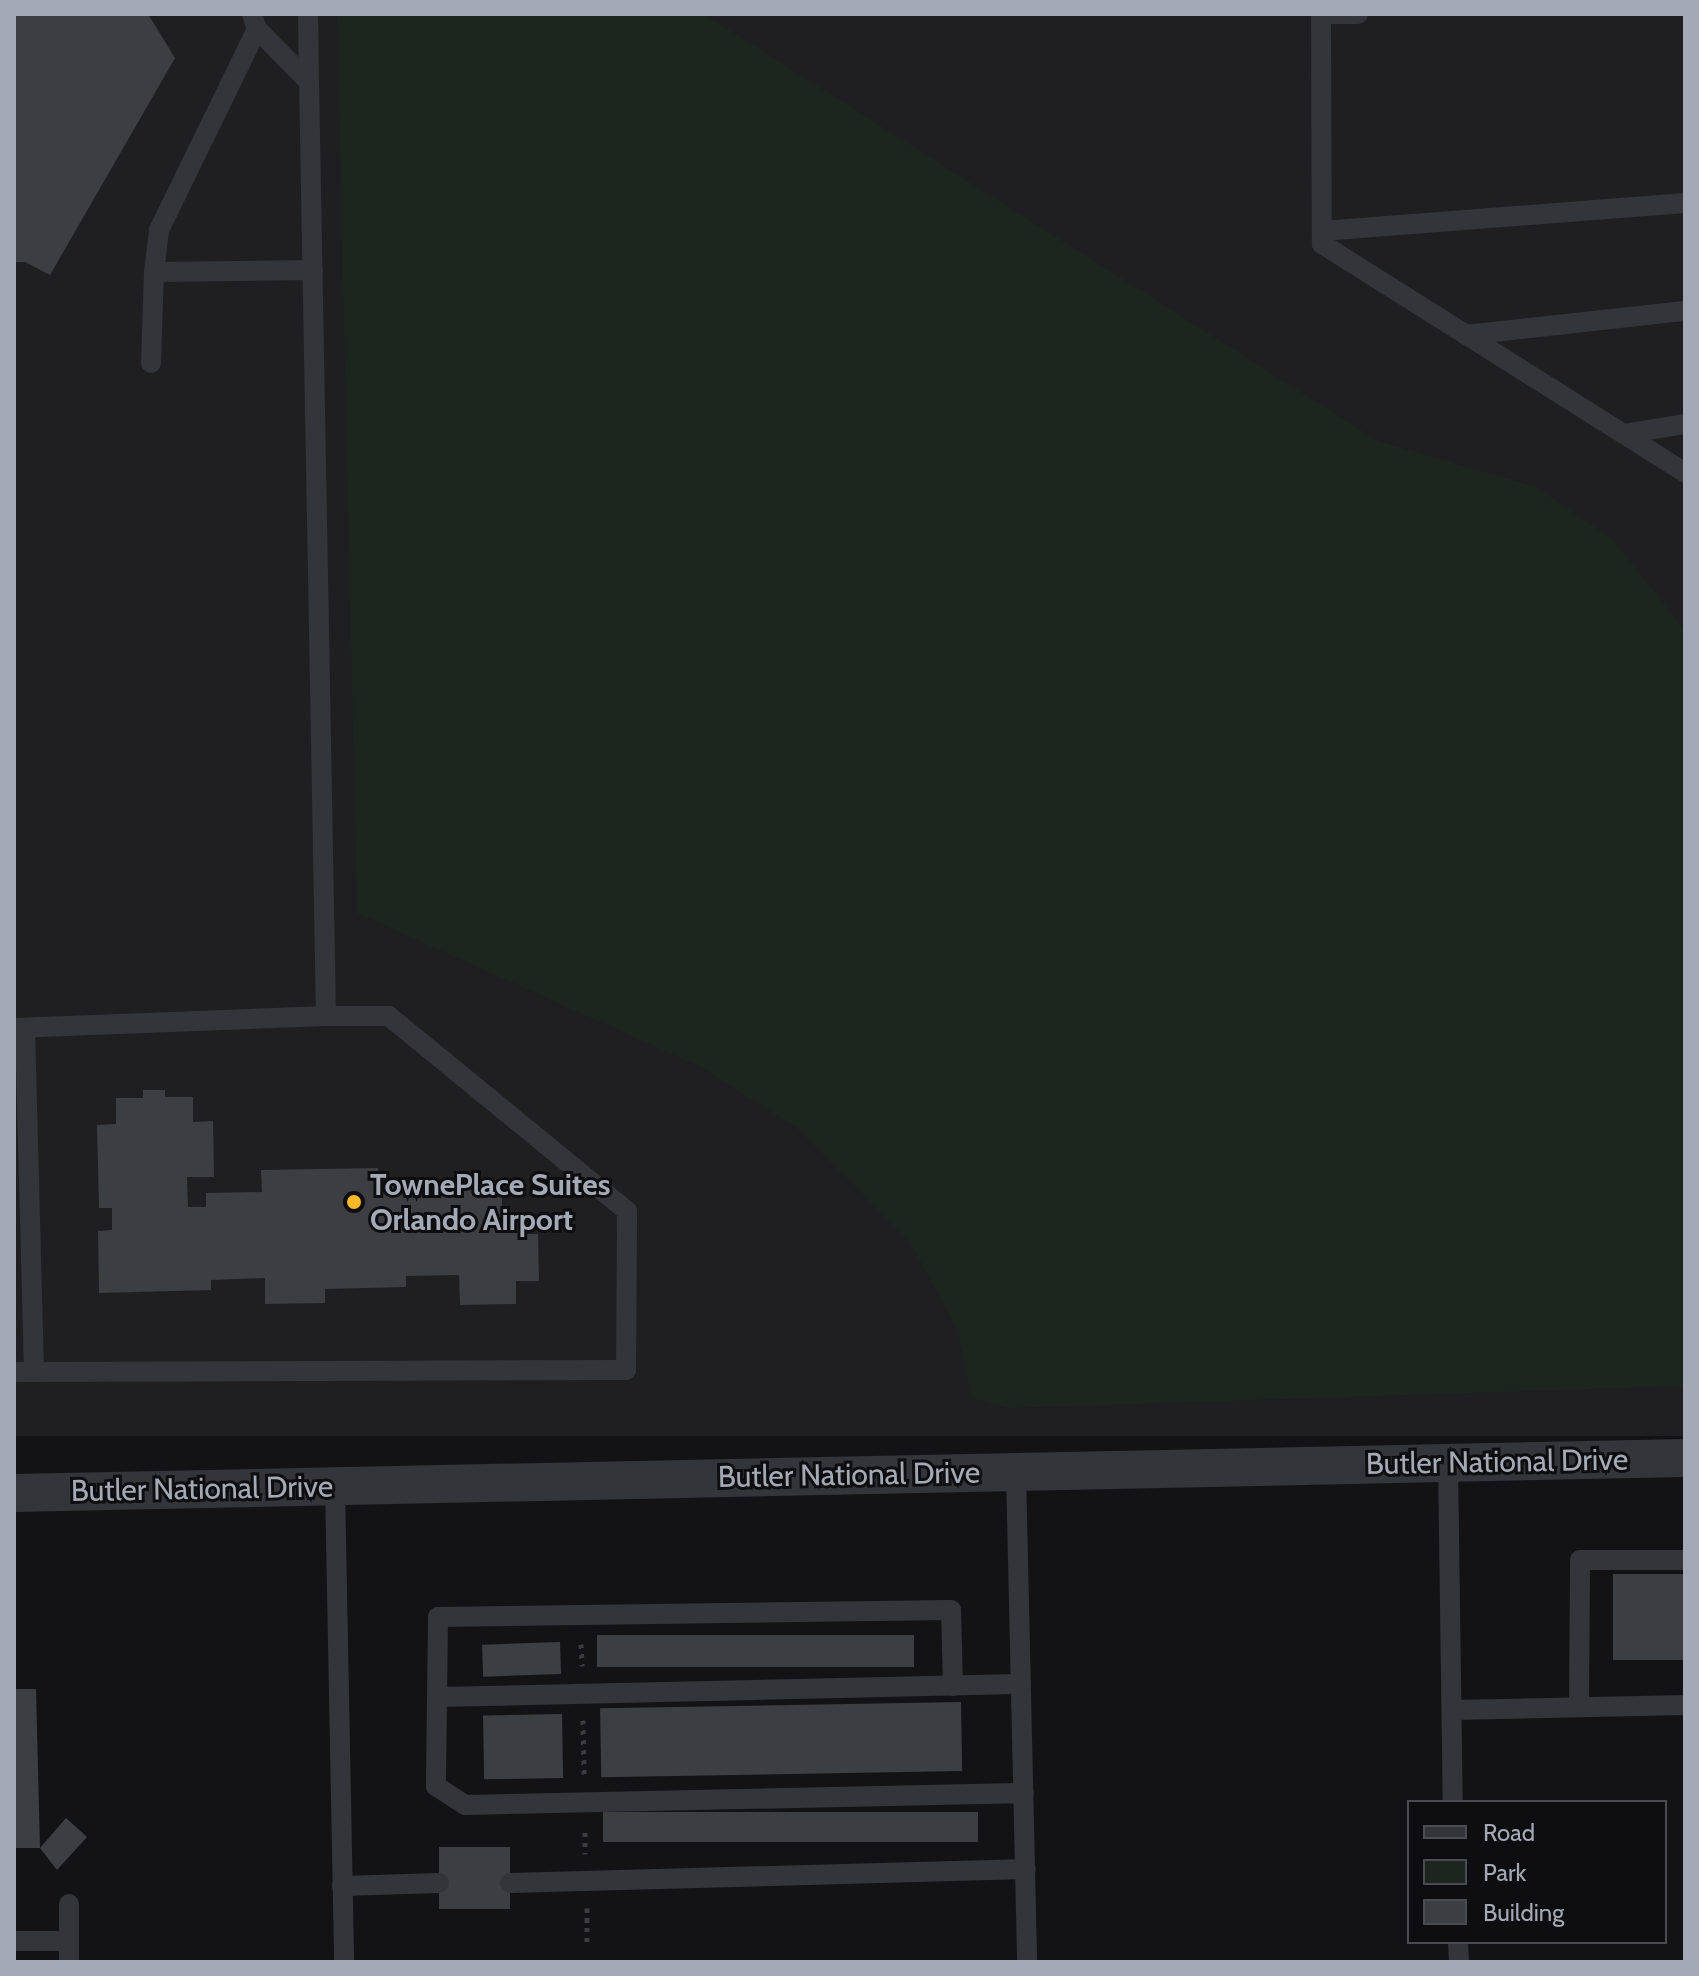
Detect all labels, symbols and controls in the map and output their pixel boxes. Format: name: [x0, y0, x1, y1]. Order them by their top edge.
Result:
place label: TownePlace Suites Orlando Airport: [370, 1167, 610, 1238]
marker: TownePlace Suites Orlando Airport: [345, 1193, 363, 1211]
street label: Butler National Drive: [1366, 1442, 1628, 1482]
street label: Butler National Drive: [718, 1455, 980, 1495]
street label: Butler National Drive: [71, 1469, 333, 1509]
legend: [1407, 1800, 1667, 1944]
text: Road: [1483, 1818, 1535, 1847]
text: Park: [1483, 1858, 1526, 1887]
text: Building: [1483, 1898, 1564, 1927]

